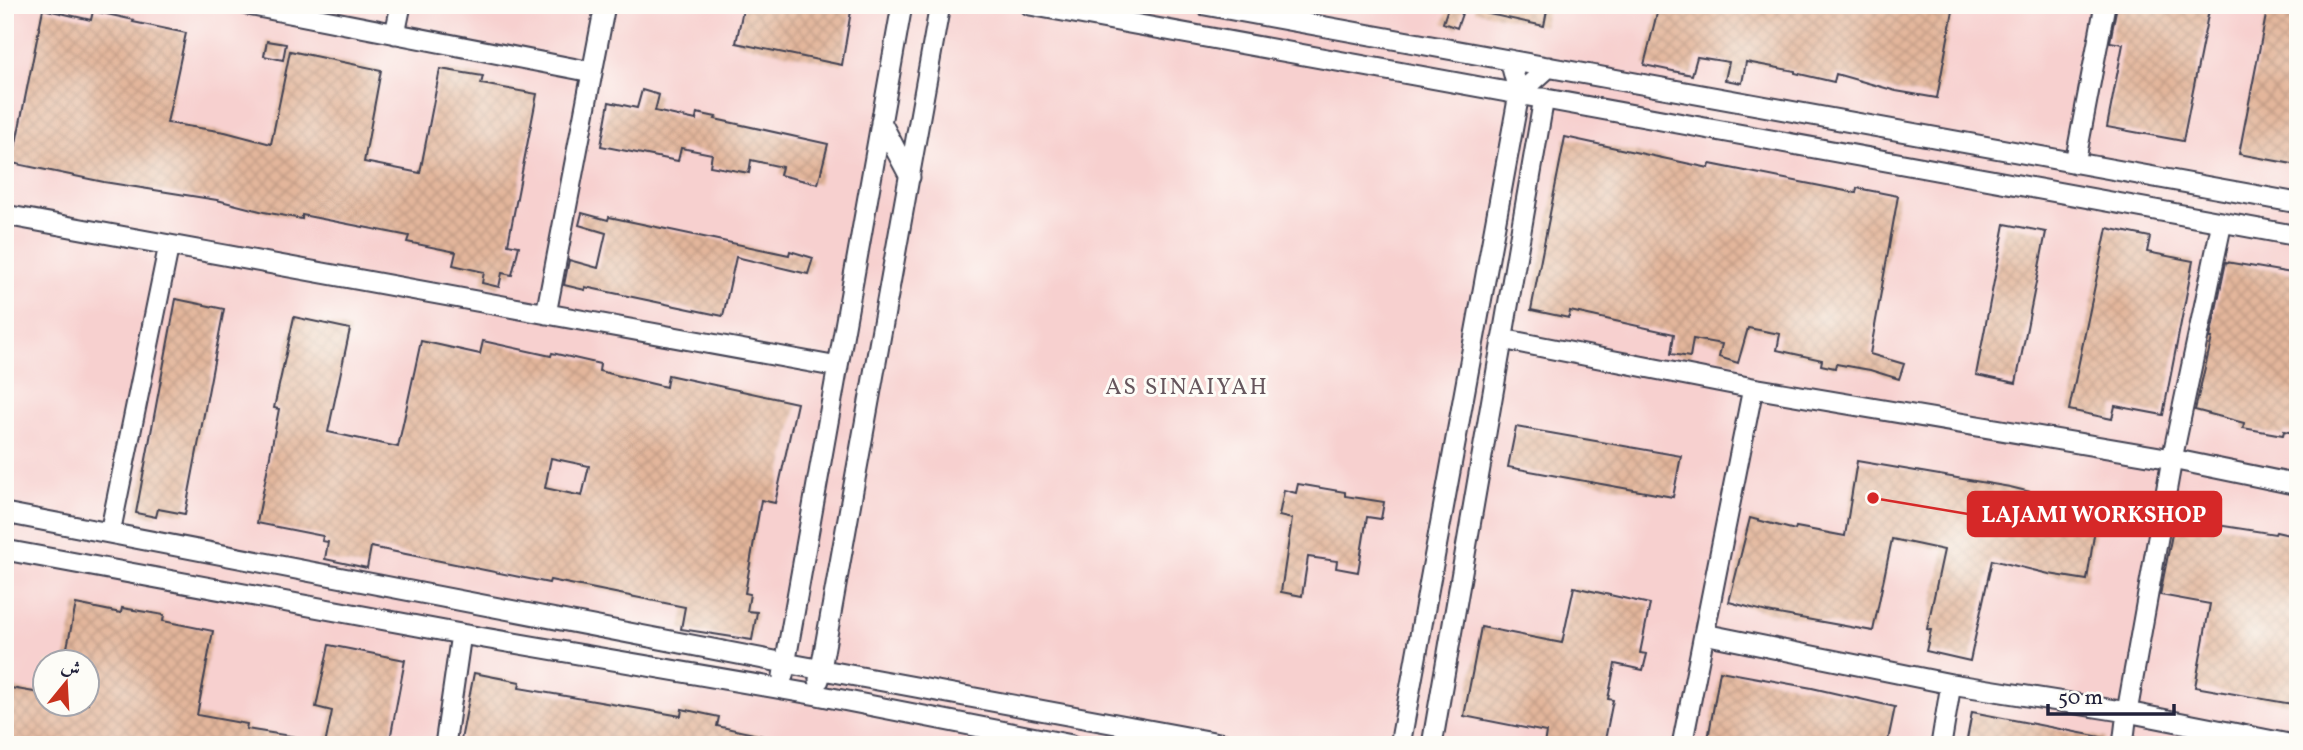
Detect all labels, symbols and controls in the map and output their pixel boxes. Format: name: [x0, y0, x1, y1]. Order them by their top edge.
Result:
district label: AS SINAIYAH: [1105, 372, 1269, 404]
callout: LAJAMI WORKSHOP: [1968, 492, 2221, 536]
text: LAJAMI WORKSHOP: [1982, 500, 2206, 532]
north arrow: [32, 648, 102, 718]
text: ش: [58, 653, 84, 684]
scale bar: [2048, 673, 2174, 717]
text: 50 m: [2058, 684, 2103, 713]

